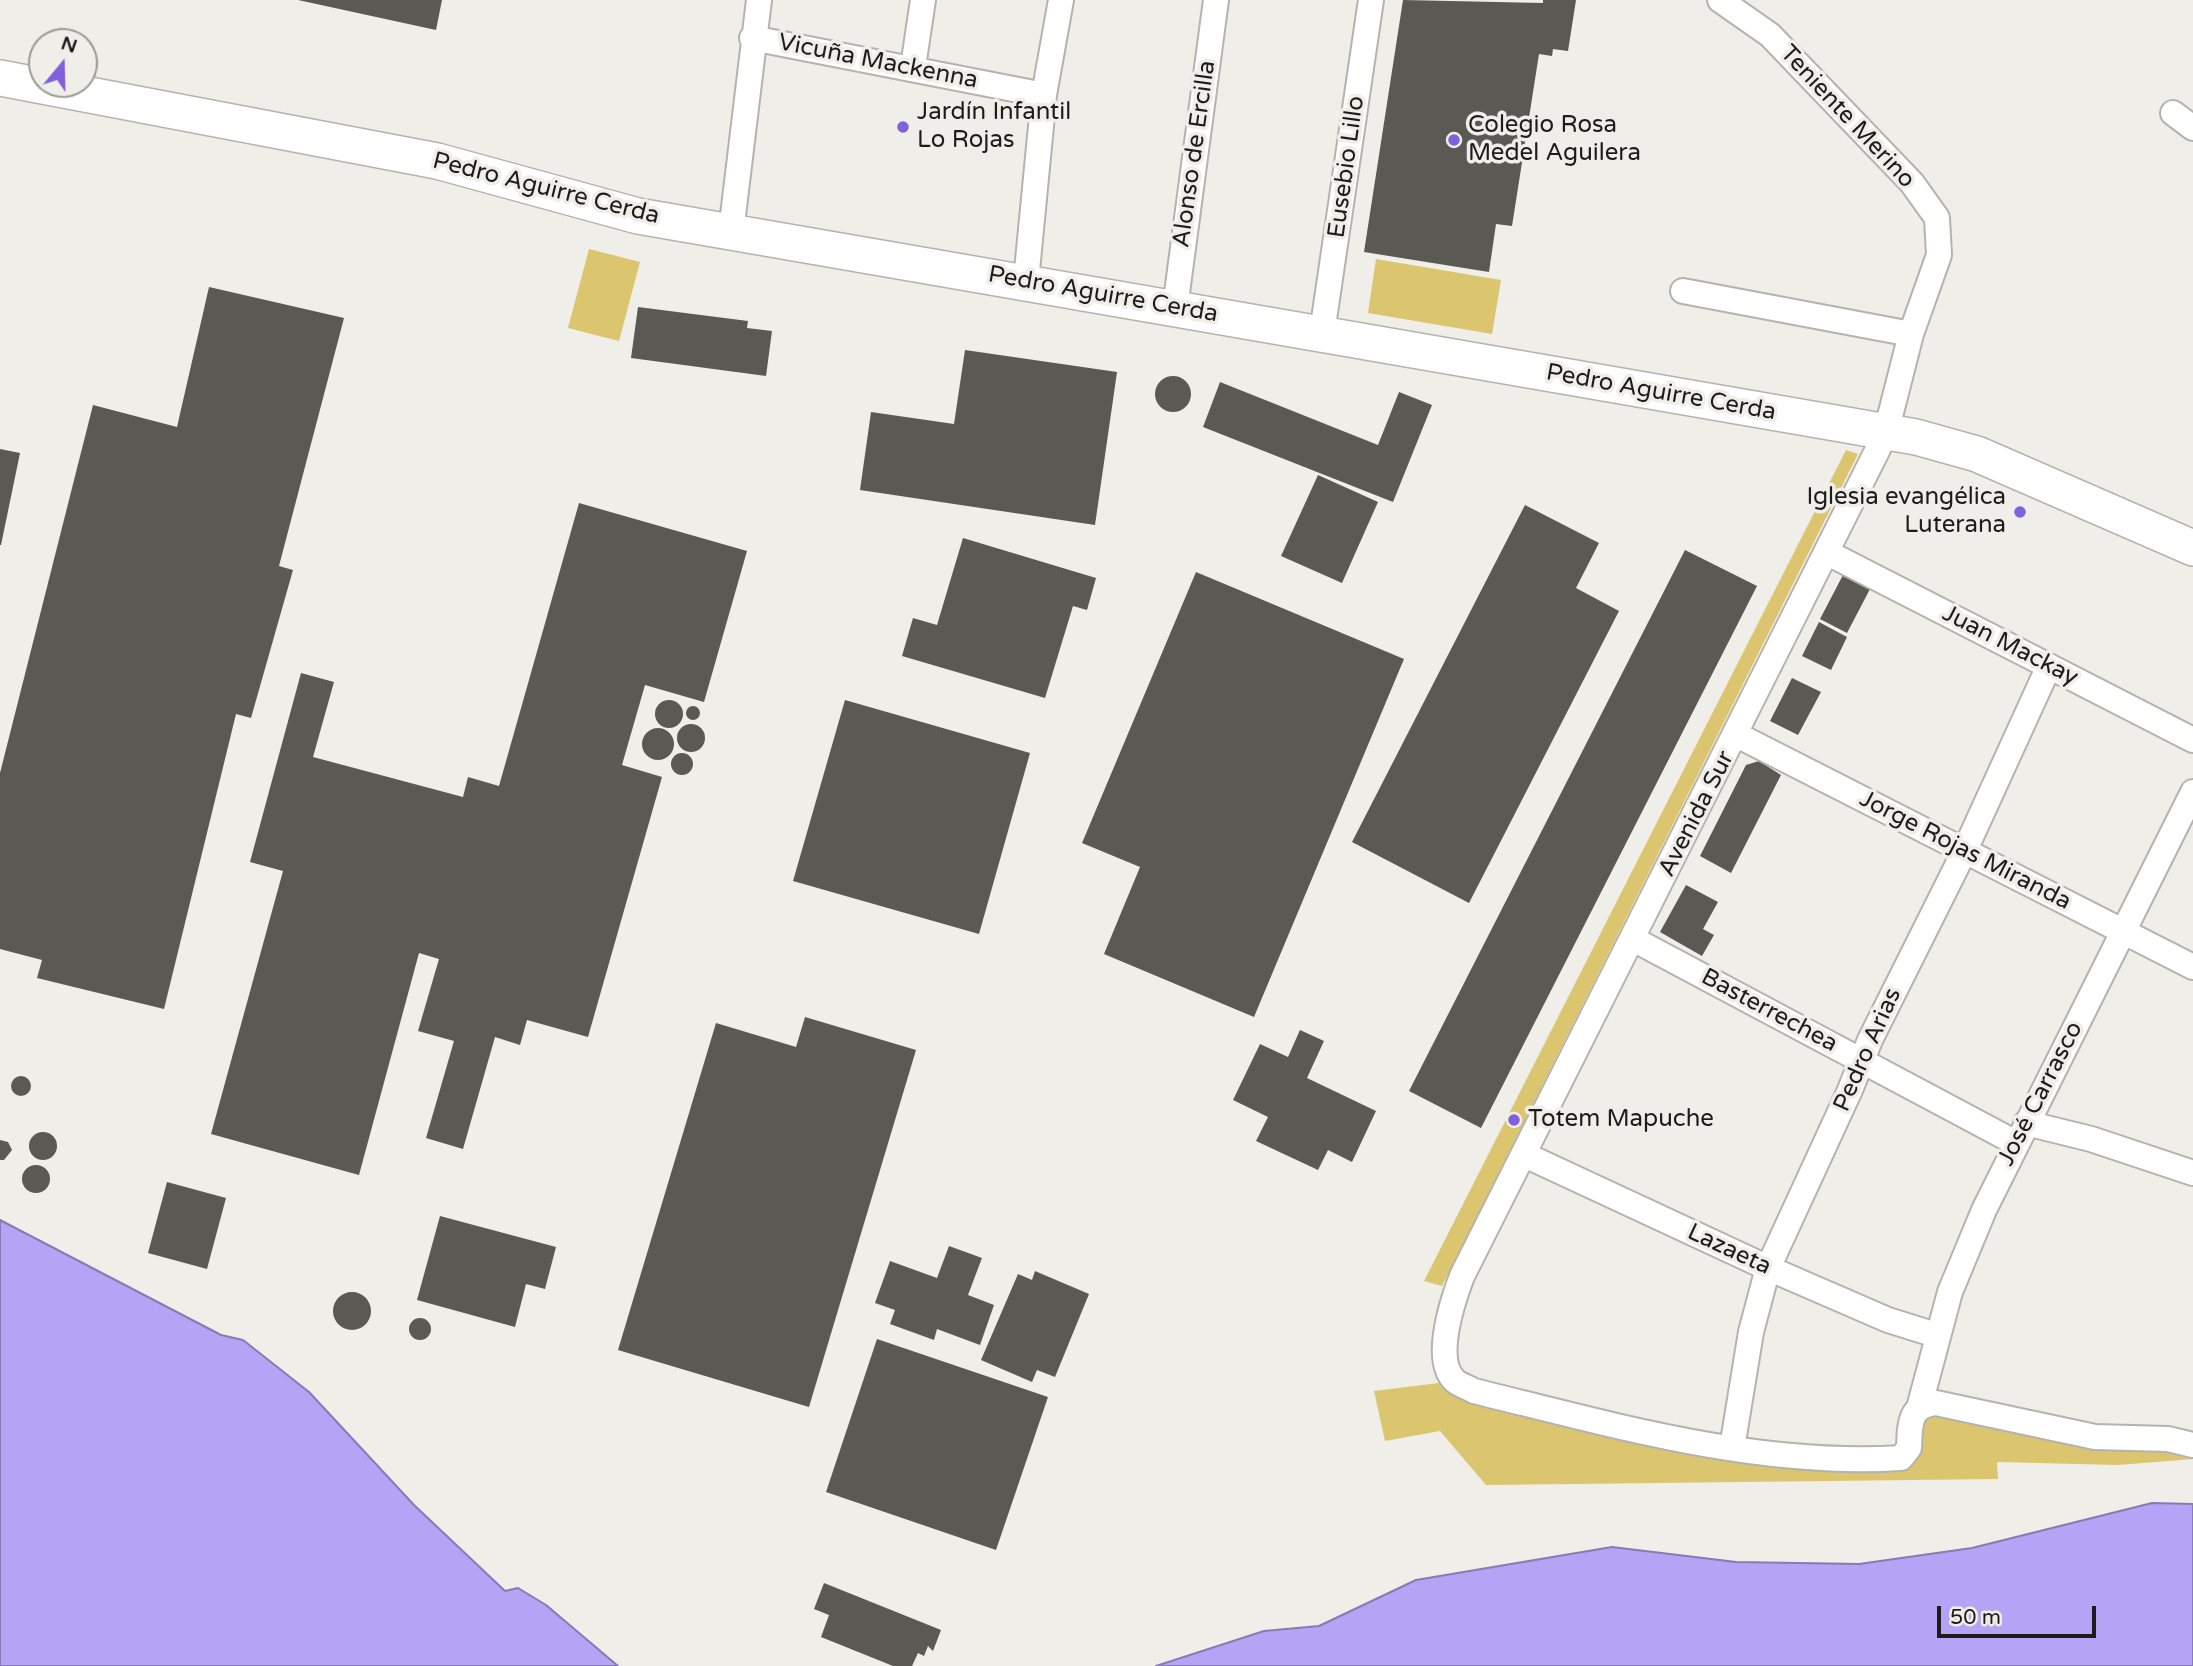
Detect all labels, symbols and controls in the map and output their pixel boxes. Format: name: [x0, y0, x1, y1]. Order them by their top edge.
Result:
north arrow: [28, 28, 98, 98]
street label: Vicuña Mackenna: [776, 29, 980, 95]
text: N: [58, 32, 80, 58]
street label: Teniente Merino: [1773, 40, 1921, 194]
street label: Alonso de Ercilla: [1168, 59, 1222, 249]
street label: Eusebio Lillo: [1323, 94, 1371, 240]
place label: Jardín Infantil Lo Rojas: [917, 99, 1071, 155]
place label: Colegio Rosa Medel Aguilera: [1468, 112, 1641, 168]
marker: Jardín Infantil Lo Rojas: [895, 119, 911, 135]
marker: Colegio Rosa Medel Aguilera: [1446, 132, 1462, 148]
street label: Pedro Aguirre Cerda: [430, 147, 662, 231]
street label: Pedro Aguirre Cerda: [986, 261, 1220, 329]
street label: Pedro Aguirre Cerda: [1544, 359, 1778, 427]
place label: Iglesia evangélica Luterana: [1806, 484, 2006, 540]
marker: Iglesia evangélica Luterana: [2012, 504, 2028, 520]
street label: Juan Mackay: [1937, 599, 2083, 693]
street label: Avenida Sur: [1653, 746, 1741, 882]
street label: Jorge Rojas Miranda: [1854, 785, 2076, 917]
street label: Basterrechea: [1696, 963, 1842, 1059]
street label: Pedro Arias: [1828, 984, 1908, 1116]
street label: José Carrasco: [1992, 1017, 2090, 1171]
place label: Totem Mapuche: [1528, 1106, 1714, 1134]
marker: Totem Mapuche: [1506, 1112, 1522, 1128]
street label: Lazaeta: [1683, 1218, 1775, 1282]
scale bar: [1941, 1592, 2100, 1636]
text: 50 m: [1950, 1605, 2001, 1630]

